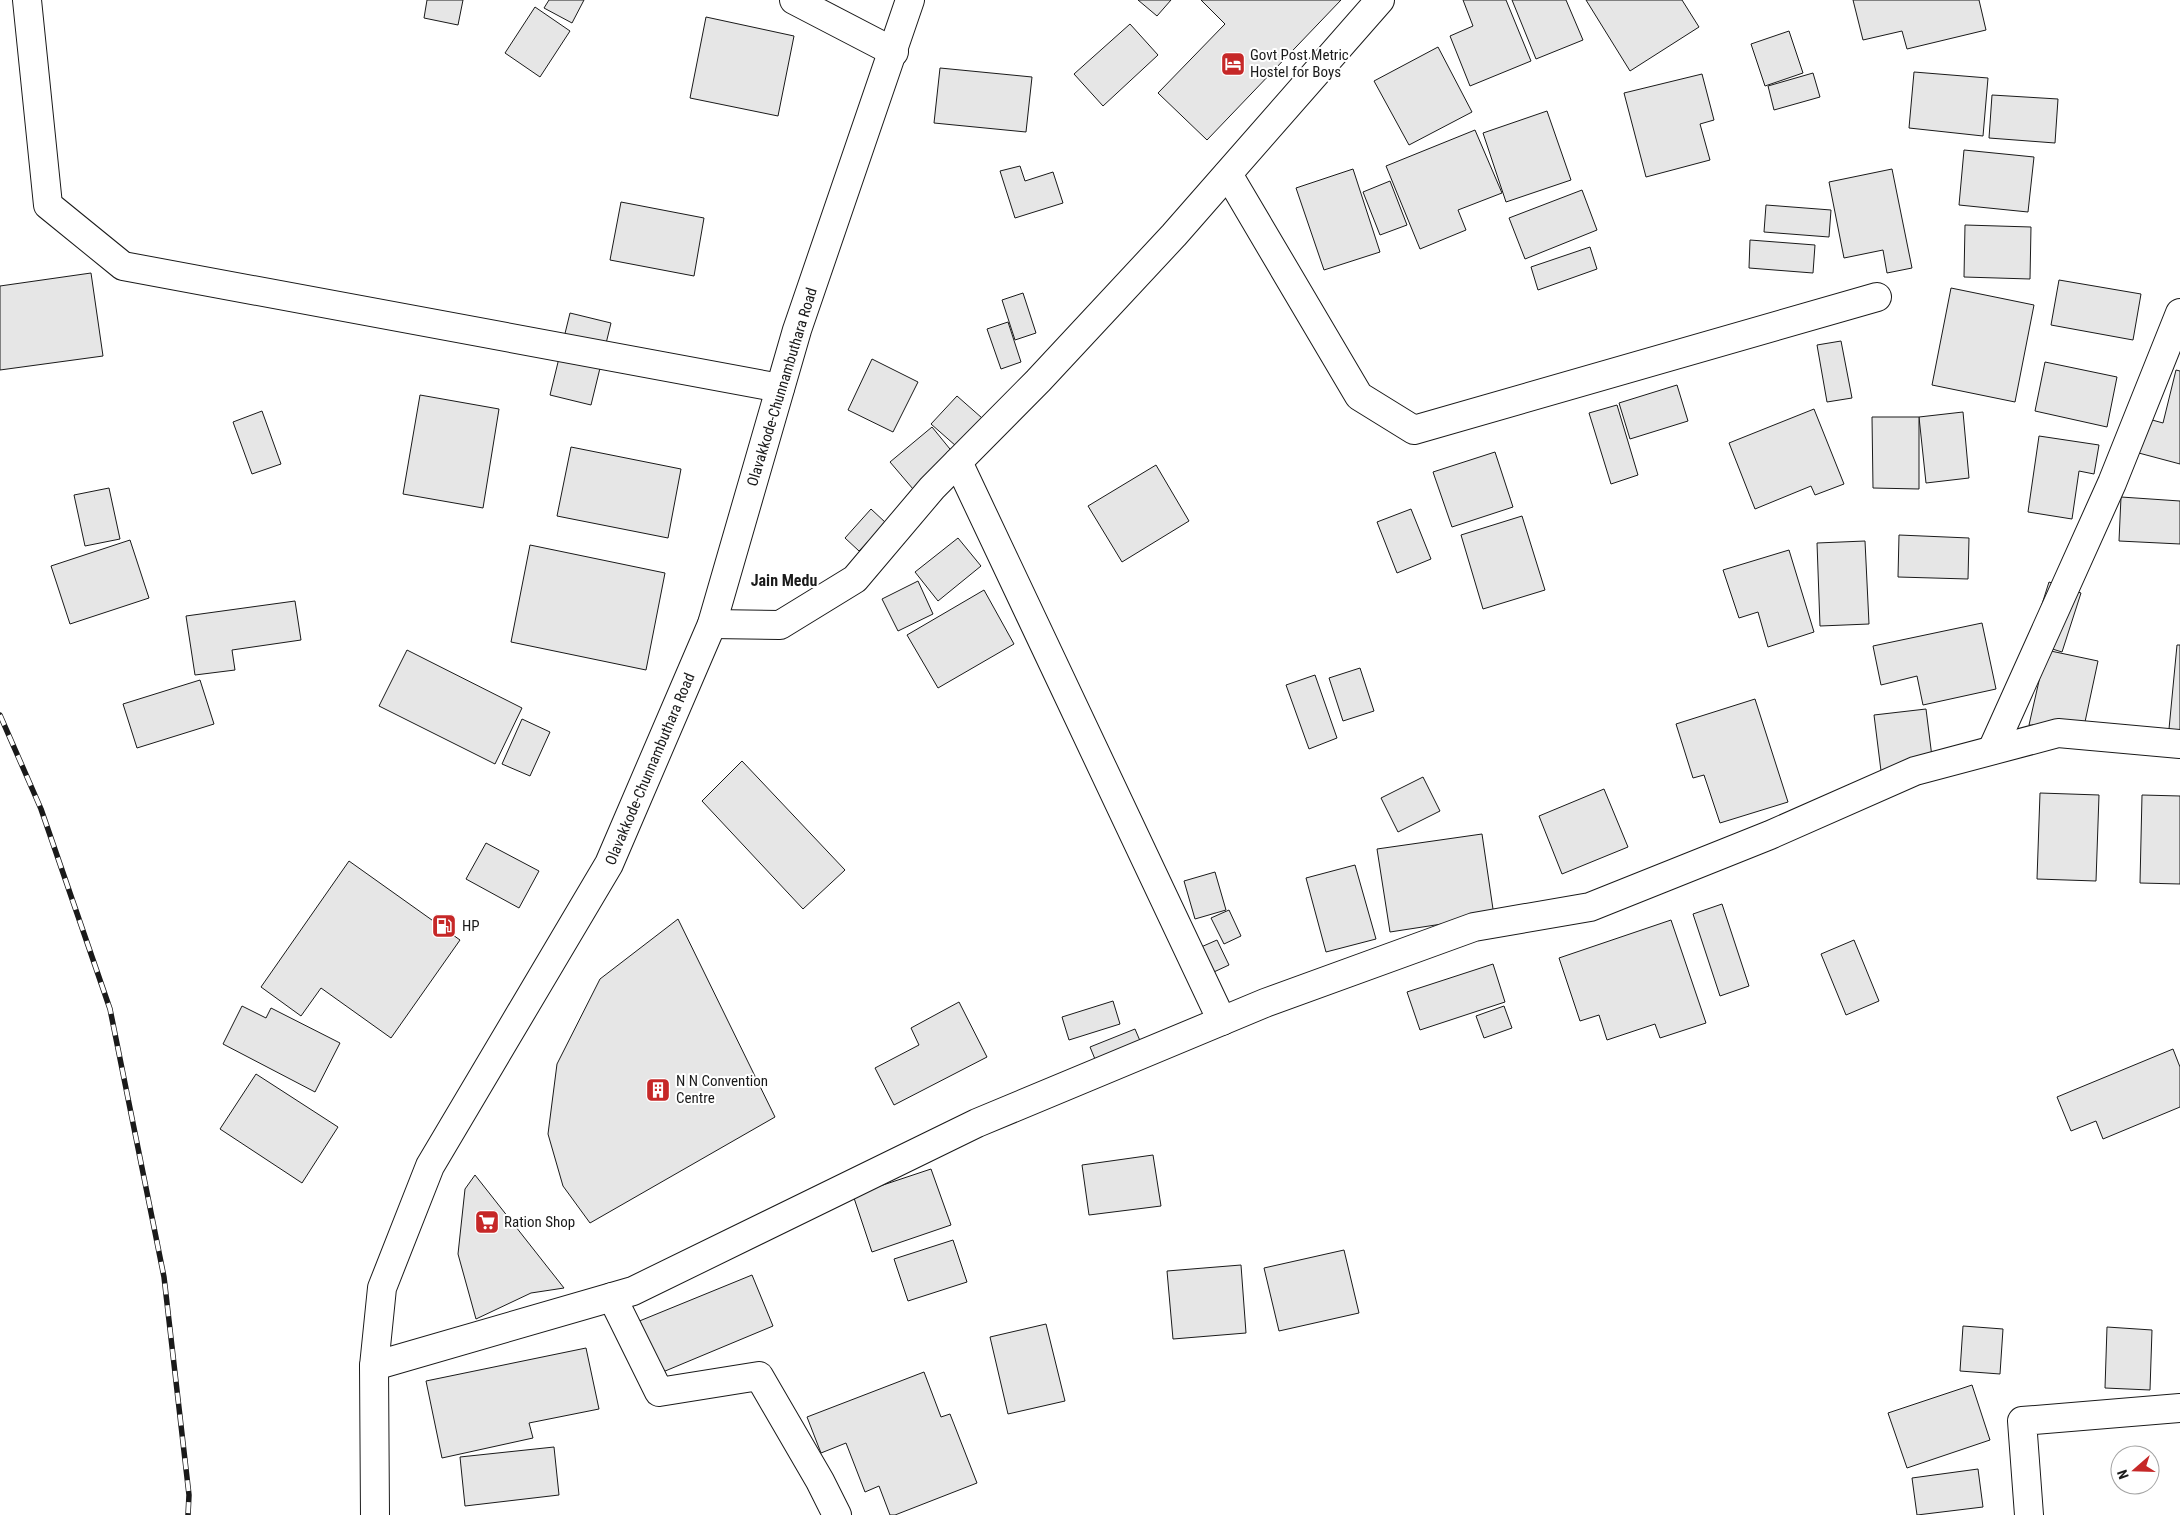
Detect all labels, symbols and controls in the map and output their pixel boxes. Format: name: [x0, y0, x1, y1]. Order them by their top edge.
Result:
place label: Govt Post Metric Hostel for Boys: [1250, 46, 1349, 81]
hotel icon: Govt Post Metric Hostel for Boys: [1220, 51, 1246, 77]
street label: Olavakkode-Chunnambuthara Road: [743, 285, 821, 489]
district label: Jain Medu: [751, 571, 817, 590]
street label: Olavakkode-Chunnambuthara Road: [601, 670, 699, 868]
fuel station icon: HP: [431, 913, 457, 939]
place label: HP: [462, 917, 480, 935]
place label: N N Convention Centre: [676, 1072, 768, 1107]
building icon: N N Convention Centre: [645, 1077, 671, 1103]
supermarket icon: Ration Shop: [474, 1209, 500, 1235]
place label: Ration Shop: [504, 1213, 575, 1231]
north arrow: [2110, 1445, 2160, 1495]
text: N: [2114, 1468, 2132, 1481]

